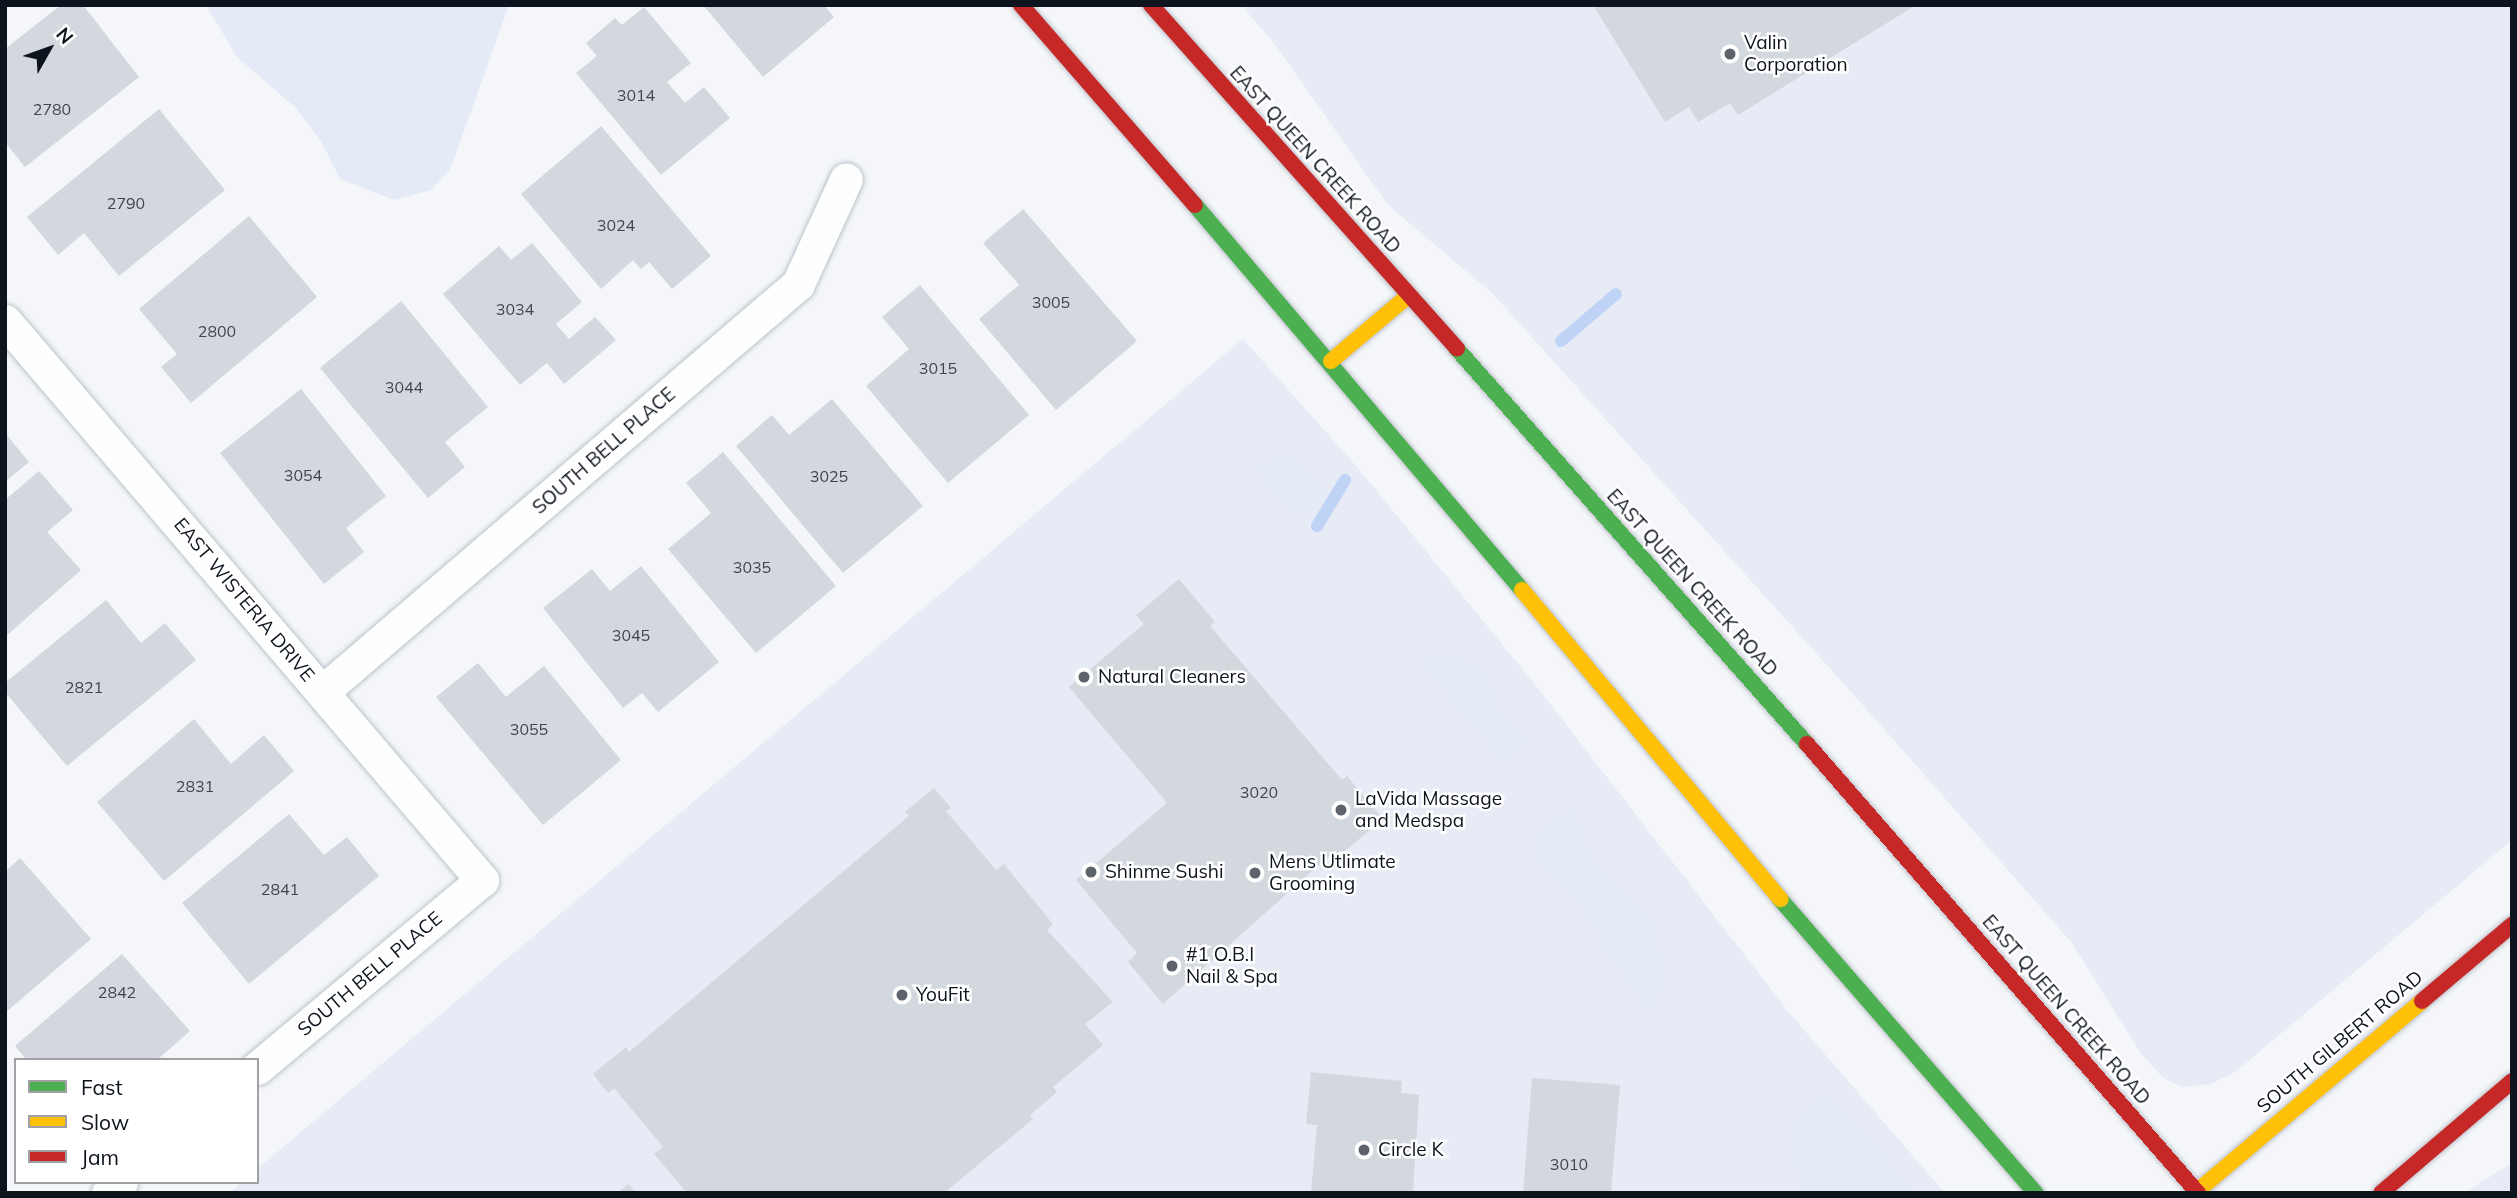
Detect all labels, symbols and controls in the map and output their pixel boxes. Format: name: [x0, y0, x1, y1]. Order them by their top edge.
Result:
north arrow: [14, 14, 84, 84]
text: N: [51, 22, 79, 49]
place label: Valin Corporation: [1744, 32, 1848, 76]
marker: Valin Corporation: [1722, 46, 1738, 62]
street label: EAST QUEEN CREEK ROAD: [1225, 62, 1405, 258]
house number: 3014: [617, 85, 655, 105]
house number: 2780: [33, 99, 71, 119]
house number: 2790: [107, 193, 145, 213]
house number: 3024: [597, 215, 635, 235]
house number: 3005: [1032, 292, 1070, 312]
house number: 3034: [496, 299, 534, 319]
house number: 2800: [198, 321, 236, 341]
house number: 3015: [919, 358, 957, 378]
house number: 3044: [385, 377, 423, 397]
street label: SOUTH BELL PLACE: [528, 383, 680, 519]
house number: 3054: [284, 465, 322, 485]
house number: 3025: [810, 466, 848, 486]
street label: EAST QUEEN CREEK ROAD: [1602, 485, 1782, 681]
street label: EAST WISTERIA DRIVE: [169, 514, 319, 686]
house number: 3035: [733, 557, 771, 577]
house number: 3045: [612, 625, 650, 645]
place label: Natural Cleaners: [1098, 666, 1246, 688]
marker: Natural Cleaners: [1076, 669, 1092, 685]
house number: 2821: [65, 677, 103, 697]
house number: 3055: [510, 719, 548, 739]
house number: 2831: [176, 776, 214, 796]
house number: 3020: [1240, 782, 1278, 802]
place label: LaVida Massage and Medspa: [1355, 788, 1502, 832]
marker: LaVida Massage and Medspa: [1333, 802, 1349, 818]
place label: Mens Utlimate Grooming: [1269, 851, 1396, 895]
place label: Shinme Sushi: [1105, 861, 1223, 883]
marker: Shinme Sushi: [1083, 864, 1099, 880]
marker: Mens Utlimate Grooming: [1247, 865, 1263, 881]
house number: 2841: [261, 879, 299, 899]
street label: SOUTH BELL PLACE: [293, 907, 447, 1041]
street label: EAST QUEEN CREEK ROAD: [1977, 910, 2155, 1110]
place label: #1 O.B.I Nail & Spa: [1186, 944, 1278, 988]
marker: #1 O.B.I Nail & Spa: [1164, 958, 1180, 974]
street label: SOUTH GILBERT ROAD: [2252, 966, 2428, 1118]
house number: 2842: [98, 982, 136, 1002]
place label: YouFit: [916, 984, 970, 1006]
marker: YouFit: [894, 987, 910, 1003]
legend: [14, 1058, 259, 1184]
text: Fast: [81, 1074, 123, 1100]
text: Slow: [81, 1109, 129, 1135]
place label: Circle K: [1378, 1139, 1444, 1161]
marker: Circle K: [1356, 1142, 1372, 1158]
text: Jam: [81, 1144, 119, 1170]
house number: 3010: [1550, 1154, 1588, 1174]

